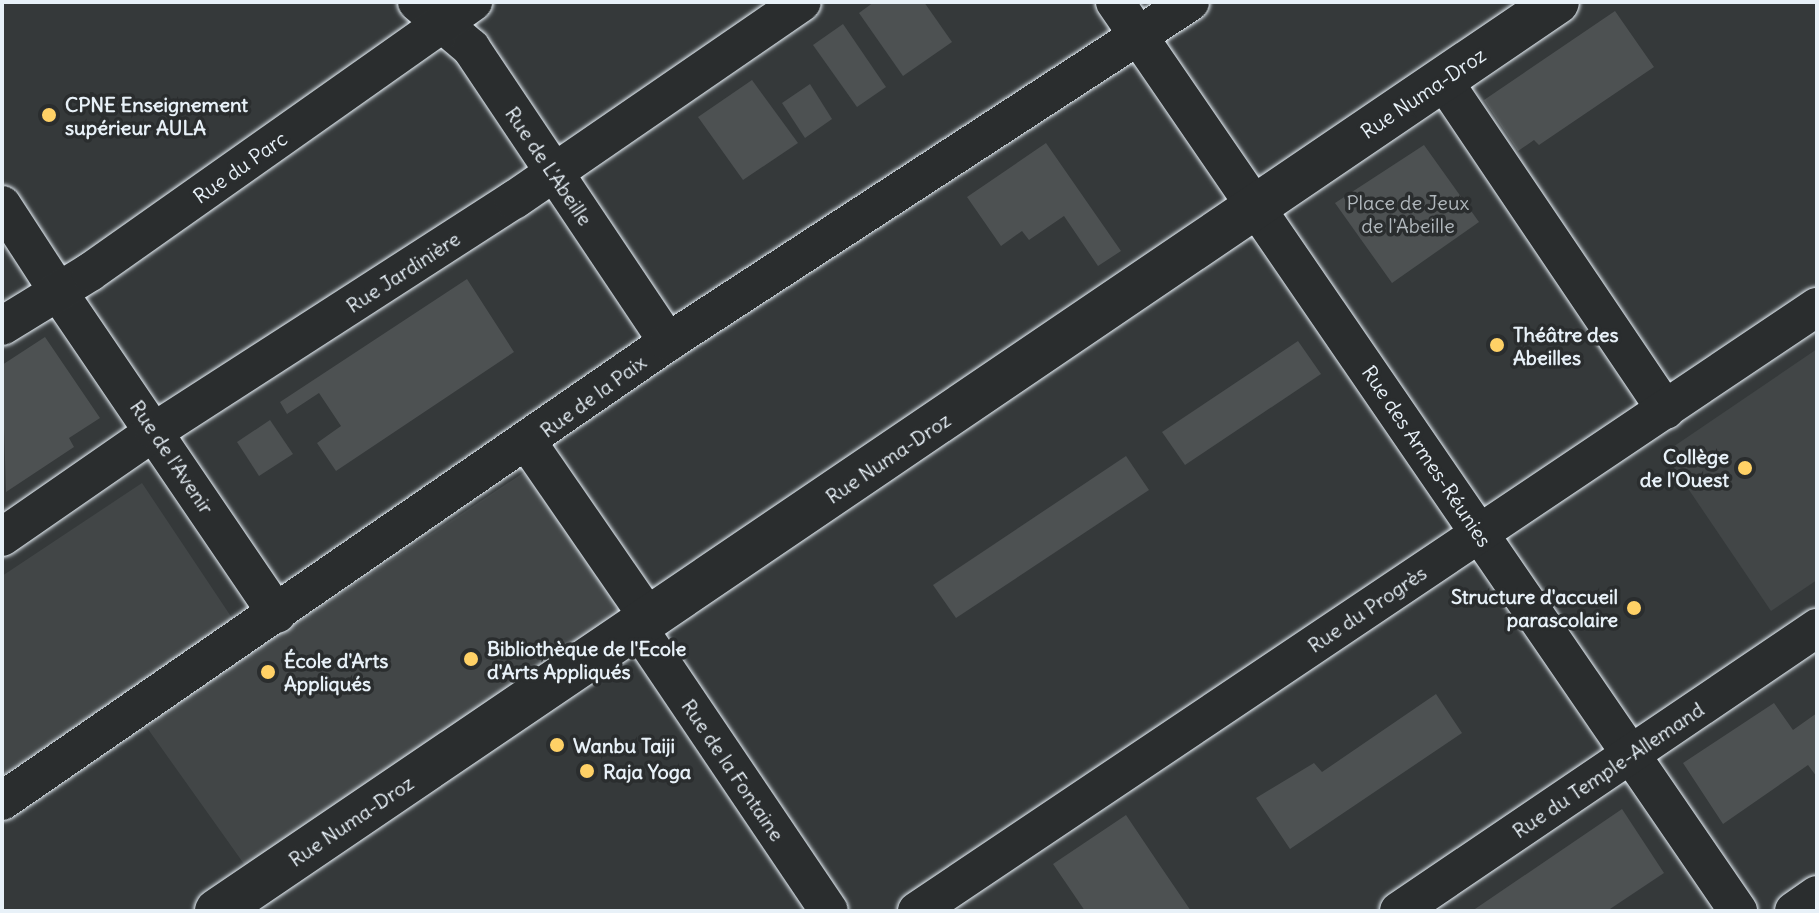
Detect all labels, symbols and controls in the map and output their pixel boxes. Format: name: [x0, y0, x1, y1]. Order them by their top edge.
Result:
street label: Rue Numa-Droz: [1356, 42, 1490, 144]
place label: CPNE Enseignement supérieur AULA: [65, 92, 248, 139]
street label: Rue de L'Abeille: [500, 102, 598, 230]
marker: CPNE Enseignement supérieur AULA: [40, 106, 58, 124]
street label: Rue du Parc: [188, 126, 292, 208]
park label: Place de Jeux de l'Abeille: [1347, 190, 1469, 237]
street label: Rue Jardinière: [342, 226, 464, 318]
place label: Théâtre des Abeilles: [1513, 322, 1619, 369]
marker: Théâtre des Abeilles: [1488, 336, 1506, 354]
street label: Rue de la Paix: [535, 350, 651, 442]
street label: Rue des Armes-Réunies: [1357, 361, 1497, 551]
street label: Rue de l'Avenir: [125, 396, 219, 518]
street label: Rue Numa-Droz: [821, 407, 955, 509]
place label: Collège de l'Ouest: [1640, 444, 1729, 491]
marker: Collège de l'Ouest: [1736, 459, 1754, 477]
street label: Rue du Progrès: [1303, 561, 1431, 657]
place label: Structure d'accueil parascolaire: [1451, 584, 1618, 631]
marker: Structure d'accueil parascolaire: [1625, 599, 1643, 617]
place label: Bibliothèque de l'Ecole d'Arts Appliqués: [487, 636, 686, 683]
place label: École d'Arts Appliqués: [284, 648, 388, 695]
marker: Bibliothèque de l'Ecole d'Arts Appliqués: [462, 650, 480, 668]
marker: École d'Arts Appliqués: [259, 663, 277, 681]
street label: Rue de la Fontaine: [677, 695, 789, 845]
street label: Rue du Temple-Allemand: [1508, 697, 1708, 843]
place label: Wanbu Taiji: [573, 733, 675, 757]
marker: Wanbu Taiji: [548, 736, 566, 754]
place label: Raja Yoga: [603, 759, 691, 783]
marker: Raja Yoga: [578, 762, 596, 780]
street label: Rue Numa-Droz: [284, 770, 418, 872]

